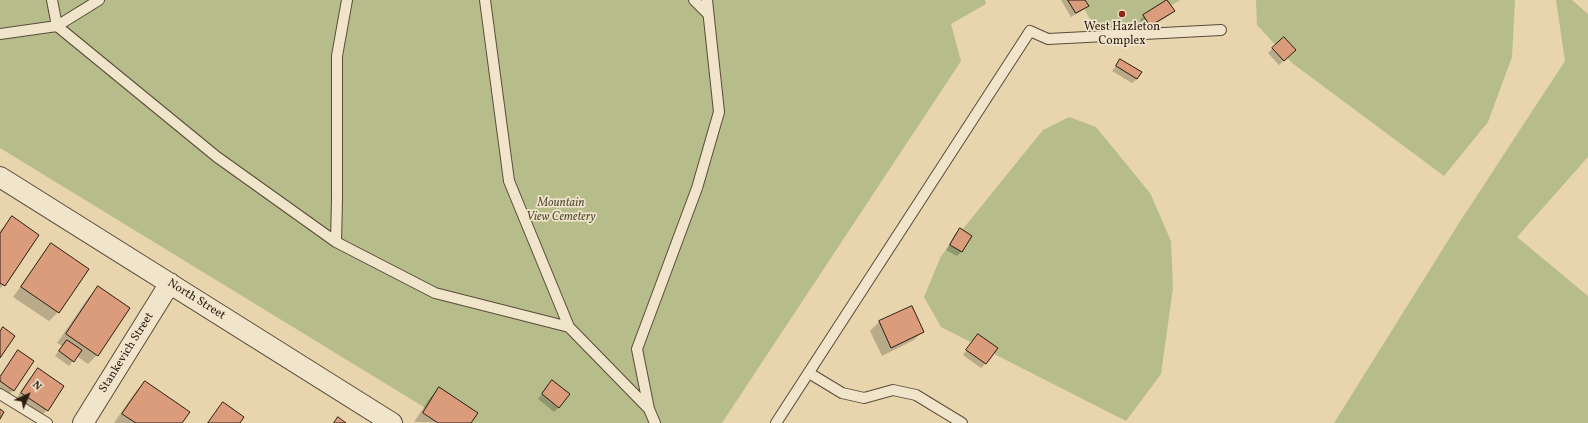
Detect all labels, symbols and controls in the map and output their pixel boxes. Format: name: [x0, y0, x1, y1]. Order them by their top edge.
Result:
marker: West Hazleton Complex: [1117, 9, 1127, 19]
place label: West Hazleton Complex: [1084, 21, 1160, 49]
park label: Mountain View Cemetery: [526, 197, 596, 225]
street label: North Street: [164, 277, 228, 323]
street label: Stankevich Street: [97, 310, 157, 396]
north arrow: [8, 375, 48, 415]
text: N: [29, 378, 45, 394]

